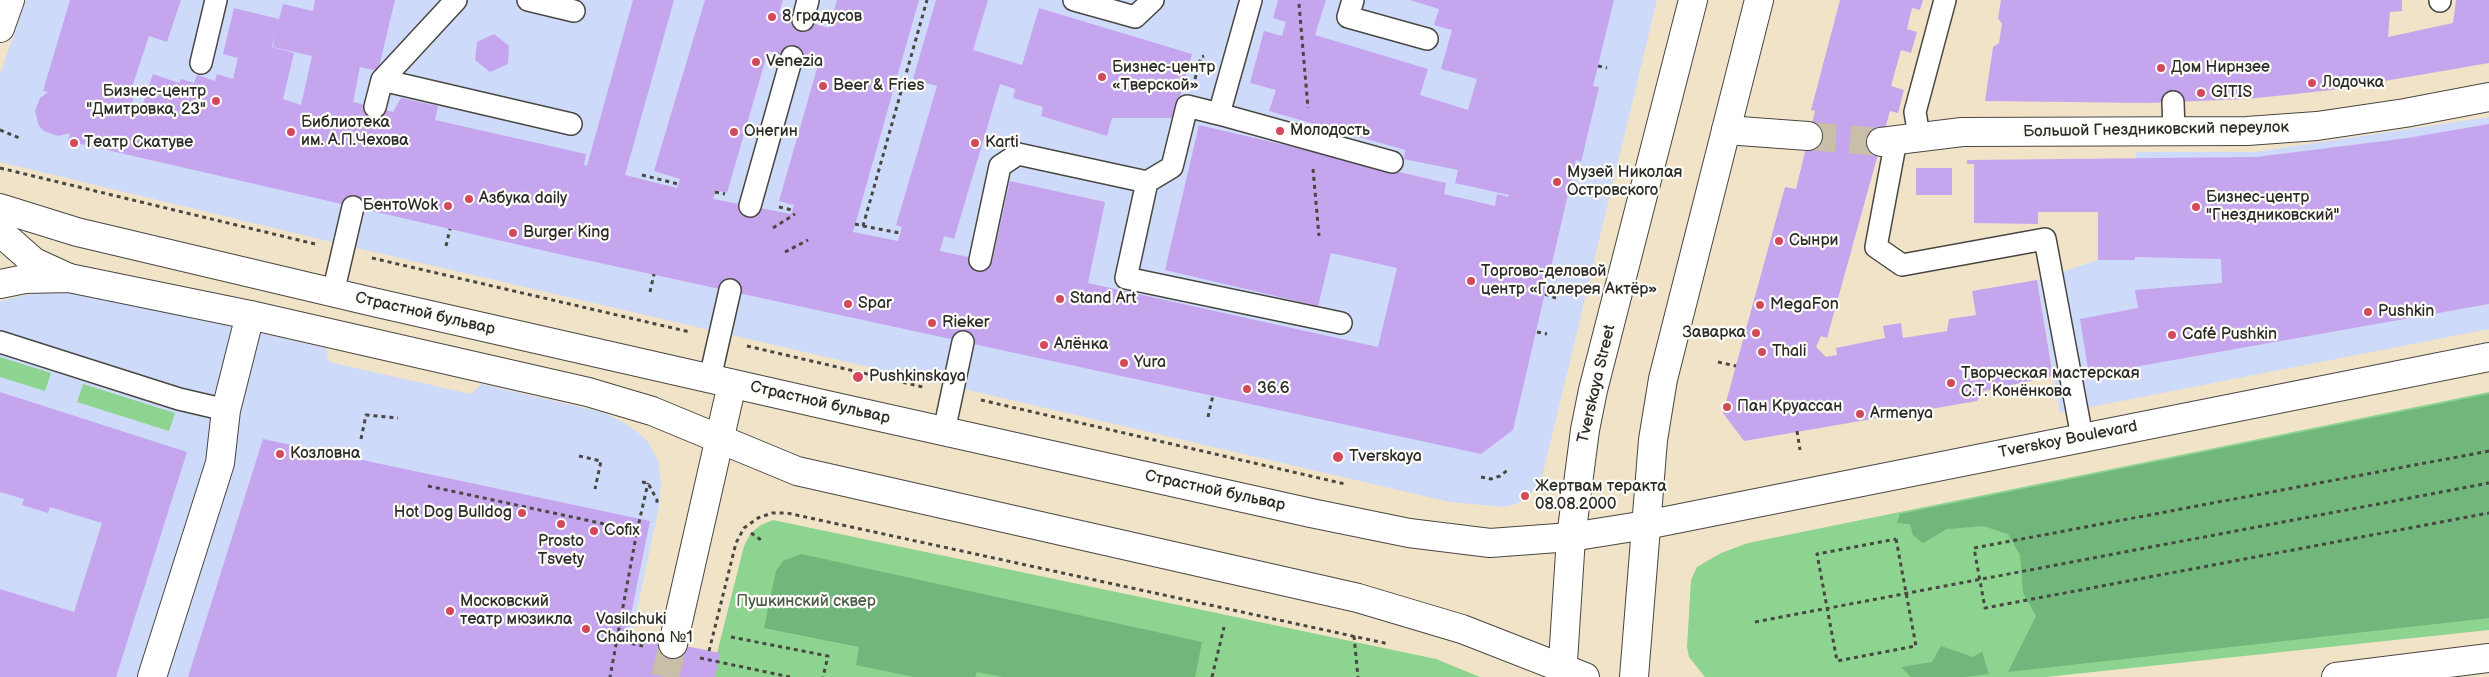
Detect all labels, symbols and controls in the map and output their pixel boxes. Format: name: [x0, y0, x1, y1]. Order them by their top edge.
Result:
place label: 8 градусов: [782, 7, 862, 27]
marker: 8 градусов: [766, 11, 778, 23]
place label: Venezia: [766, 52, 823, 72]
marker: Venezia: [750, 56, 762, 68]
place label: Бизнес-центр «Тверской»: [1112, 58, 1215, 96]
place label: Дом Нирнзее: [2171, 58, 2270, 78]
marker: Дом Нирнзее: [2155, 62, 2167, 74]
marker: Бизнес-центр «Тверской»: [1096, 71, 1108, 83]
place label: Лодочка: [2322, 73, 2384, 93]
place label: Beer & Fries: [833, 76, 924, 96]
marker: Лодочка: [2306, 77, 2318, 89]
marker: Beer & Fries: [817, 80, 829, 92]
place label: Бизнес-центр "Дмитровка, 23": [86, 82, 206, 120]
place label: GITIS: [2211, 83, 2252, 103]
marker: GITIS: [2195, 87, 2207, 99]
marker: Бизнес-центр "Дмитровка, 23": [210, 95, 222, 107]
place label: Библиотека им. А.П.Чехова: [301, 113, 409, 151]
street label: Большой Гнездниковский переулок: [2023, 118, 2289, 142]
place label: Молодость: [1290, 121, 1370, 141]
place label: Онегин: [744, 122, 798, 142]
marker: Молодость: [1274, 125, 1286, 137]
marker: Библиотека им. А.П.Чехова: [285, 126, 297, 138]
marker: Онегин: [728, 126, 740, 138]
place label: Театр Скатуве: [84, 133, 193, 153]
place label: Karti: [985, 133, 1019, 153]
marker: Театр Скатуве: [68, 137, 80, 149]
marker: Karti: [969, 137, 981, 149]
place label: Музей Николая Островского: [1567, 163, 1682, 201]
marker: Музей Николая Островского: [1551, 176, 1563, 188]
place label: Бизнес-центр "Гнездниковский": [2206, 188, 2340, 226]
place label: Азбука daily: [479, 189, 567, 209]
marker: Азбука daily: [463, 193, 475, 205]
place label: БентоWok: [363, 196, 438, 216]
marker: БентоWok: [442, 200, 454, 212]
marker: Бизнес-центр "Гнездниковский": [2190, 201, 2202, 213]
place label: Burger King: [523, 223, 609, 243]
marker: Burger King: [507, 227, 519, 239]
place label: Сынри: [1789, 231, 1838, 251]
marker: Сынри: [1773, 235, 1785, 247]
place label: Торгово-деловой центр «Галерея Актёр»: [1481, 262, 1657, 300]
marker: Торгово-деловой центр «Галерея Актёр»: [1465, 275, 1477, 287]
street label: Страстной бульвар: [353, 289, 497, 339]
place label: Stand Art: [1070, 289, 1136, 309]
marker: Stand Art: [1054, 293, 1066, 305]
place label: Spar: [858, 294, 892, 314]
place label: MegaFon: [1770, 295, 1839, 315]
marker: Spar: [842, 298, 854, 310]
marker: MegaFon: [1754, 299, 1766, 311]
place label: Pushkin: [2378, 302, 2434, 322]
marker: Pushkin: [2362, 306, 2374, 318]
place label: Rieker: [942, 313, 989, 333]
marker: Rieker: [926, 317, 938, 329]
street label: Tverskaya Street: [1574, 323, 1620, 445]
place label: Заварка: [1683, 323, 1746, 343]
place label: Café Pushkin: [2182, 325, 2277, 345]
marker: Заварка: [1750, 327, 1762, 339]
marker: Café Pushkin: [2166, 329, 2178, 341]
place label: Алёнка: [1054, 335, 1108, 355]
marker: Алёнка: [1038, 339, 1050, 351]
place label: Thali: [1772, 342, 1806, 362]
marker: Thali: [1756, 346, 1768, 358]
place label: Yura: [1134, 353, 1166, 373]
marker: Yura: [1118, 357, 1130, 369]
place label: Творческая мастерская С.Т. Конёнкова: [1961, 364, 2140, 402]
place label: Pushkinskaya: [869, 367, 966, 387]
marker: Pushkinskaya: [851, 370, 865, 384]
marker: Творческая мастерская С.Т. Конёнкова: [1945, 377, 1957, 389]
street label: Страстной бульвар: [748, 378, 892, 428]
place label: 36.6: [1257, 379, 1290, 399]
marker: 36.6: [1241, 383, 1253, 395]
place label: Пан Круассан: [1737, 397, 1842, 417]
marker: Пан Круассан: [1721, 401, 1733, 413]
place label: Armenya: [1870, 404, 1933, 424]
marker: Armenya: [1854, 408, 1866, 420]
street label: Tverskoy Boulevard: [1997, 417, 2139, 463]
place label: Козловна: [290, 444, 361, 464]
place label: Tverskaya: [1349, 447, 1422, 467]
marker: Козловна: [274, 448, 286, 460]
marker: Tverskaya: [1331, 450, 1345, 464]
street label: Страстной бульвар: [1143, 467, 1287, 515]
place label: Жертвам теракта 08.08.2000: [1535, 477, 1667, 515]
marker: Жертвам теракта 08.08.2000: [1519, 490, 1531, 502]
place label: Hot Dog Bulldog: [394, 503, 512, 523]
marker: Hot Dog Bulldog: [516, 507, 528, 519]
marker: Prosto Tsvety: [555, 518, 567, 530]
place label: Cofix: [604, 521, 640, 541]
marker: Cofix: [588, 525, 600, 537]
place label: Prosto Tsvety: [538, 532, 584, 570]
place label: Московский театр мюзикла: [460, 592, 573, 630]
park label: Пушкинский сквер: [736, 592, 876, 612]
marker: Московский театр мюзикла: [444, 605, 456, 617]
place label: Vasilchuki Chaihona №1: [596, 610, 693, 648]
marker: Vasilchuki Chaihona №1: [580, 623, 592, 635]

